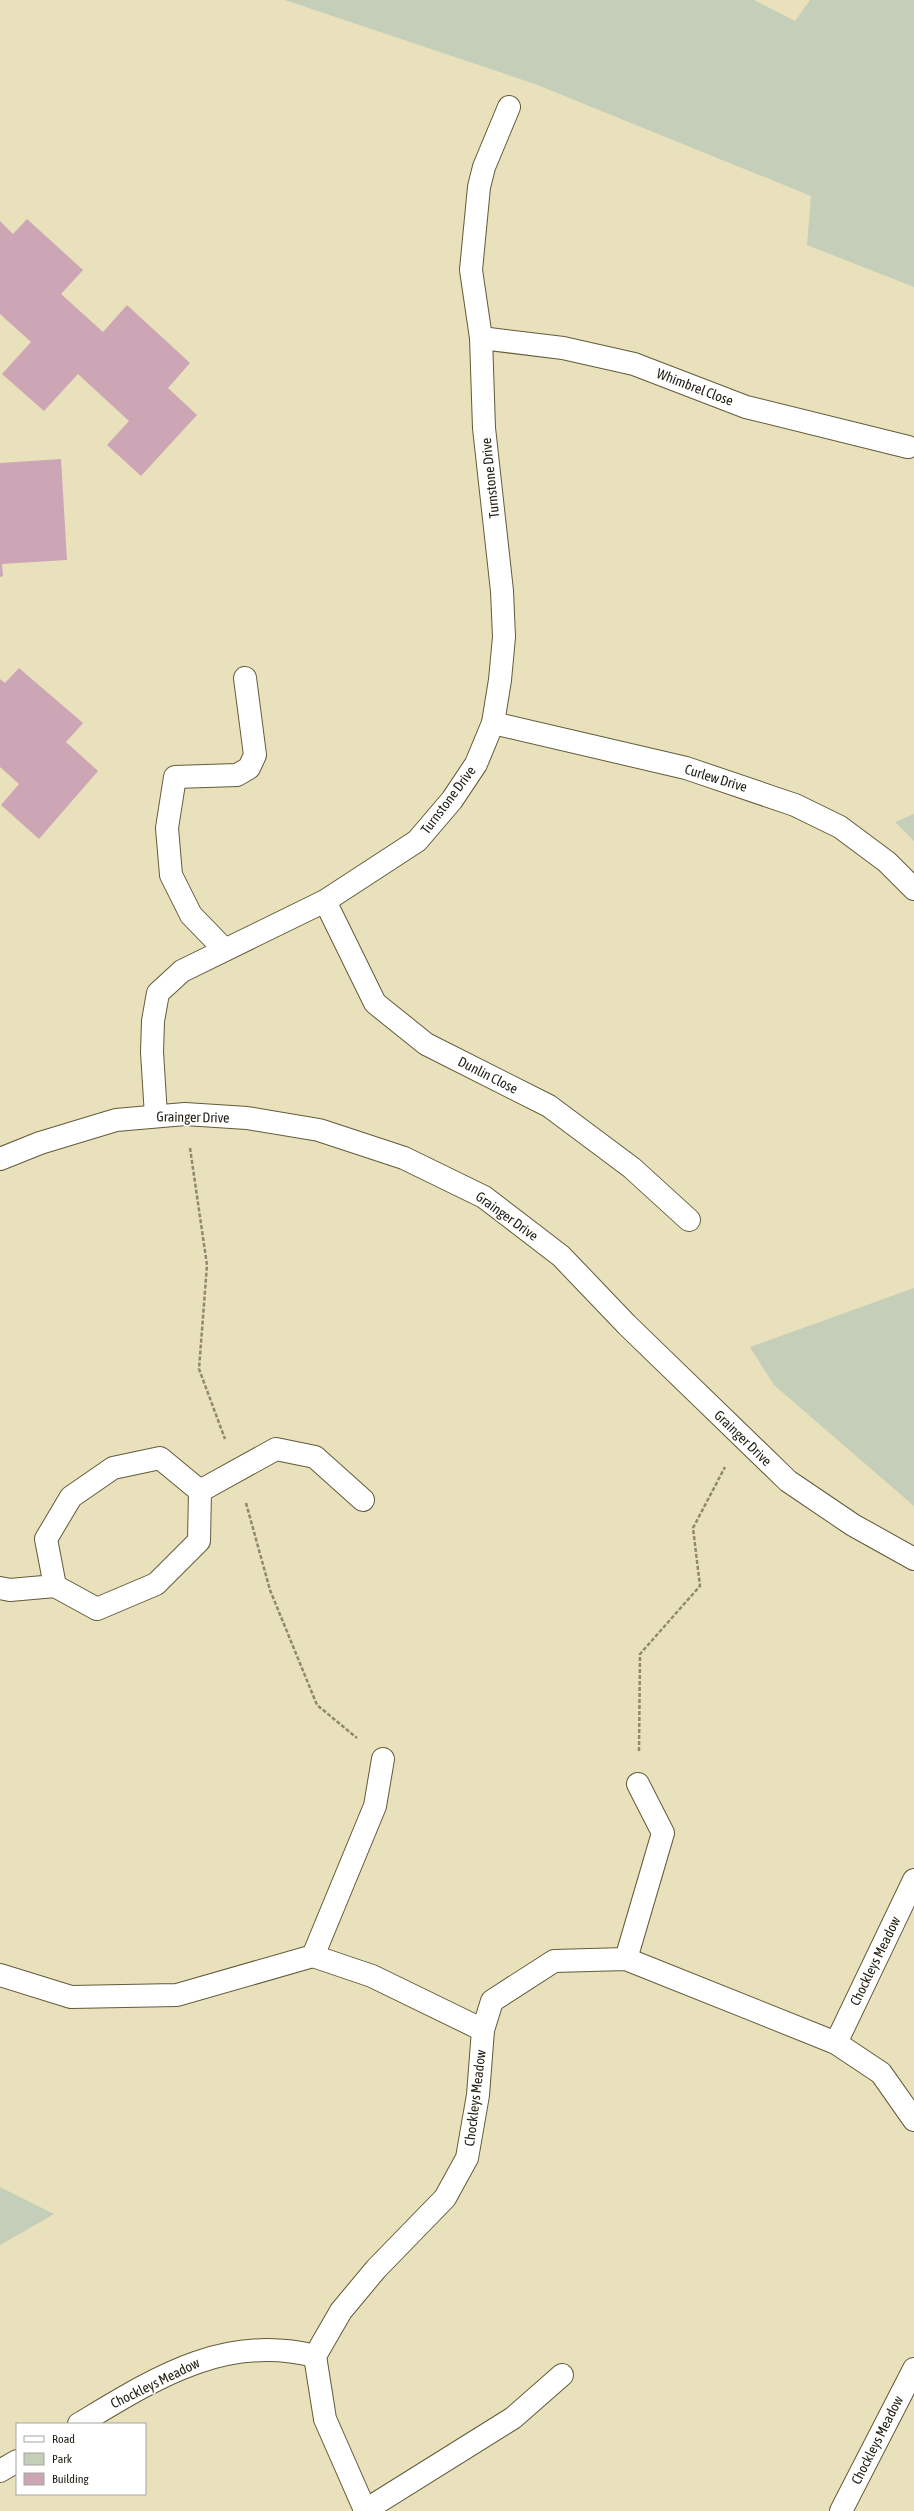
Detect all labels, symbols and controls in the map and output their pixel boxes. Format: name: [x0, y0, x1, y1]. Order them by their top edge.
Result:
street label: Whimbrel Close: [654, 365, 736, 409]
street label: Turnstone Drive: [478, 437, 502, 519]
street label: Curlew Drive: [683, 761, 749, 795]
street label: Turnstone Drive: [417, 763, 479, 837]
street label: Dunlin Close: [456, 1053, 520, 1097]
street label: Grainger Drive: [156, 1108, 230, 1126]
street label: Grainger Drive: [473, 1188, 541, 1244]
street label: Grainger Drive: [711, 1407, 775, 1469]
street label: Chockleys Meadow: [847, 1913, 904, 2008]
street label: Chockleys Meadow: [461, 2048, 489, 2147]
street label: Chockleys Meadow: [108, 2354, 203, 2411]
street label: Chockleys Meadow: [848, 2393, 906, 2487]
legend: [16, 2423, 146, 2495]
text: Road: [52, 2432, 75, 2446]
text: Park: [52, 2452, 73, 2466]
text: Building: [52, 2472, 90, 2486]

